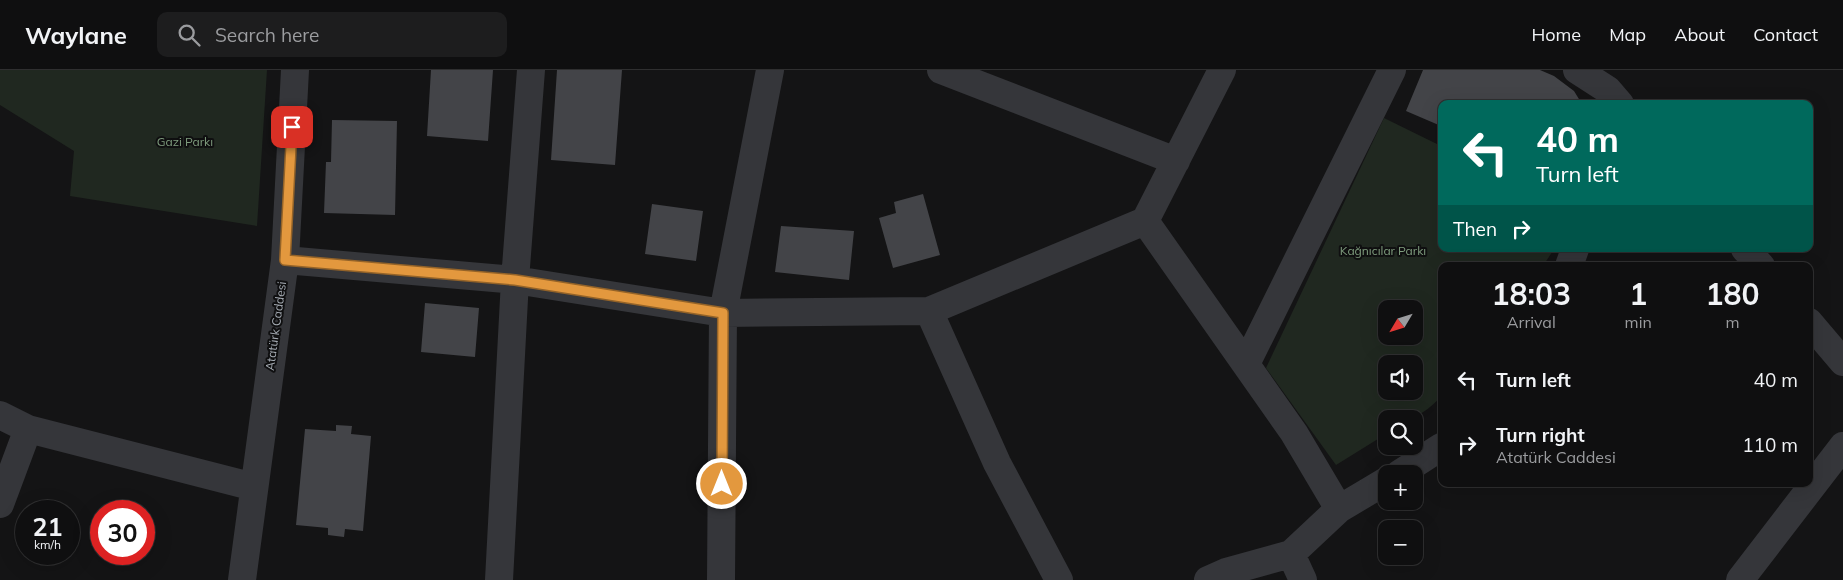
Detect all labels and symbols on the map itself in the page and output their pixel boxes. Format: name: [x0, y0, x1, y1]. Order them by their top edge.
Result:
pin: [271, 106, 313, 148]
park label: Gazi Parkı: [157, 134, 213, 149]
park label: Kağnıcılar Parkı: [1340, 243, 1426, 258]
street label: Atatürk Caddesi: [262, 280, 289, 371]
north arrow: [1378, 300, 1422, 345]
position arrow: [695, 457, 747, 509]
speed limit sign: 30: [90, 500, 155, 565]

